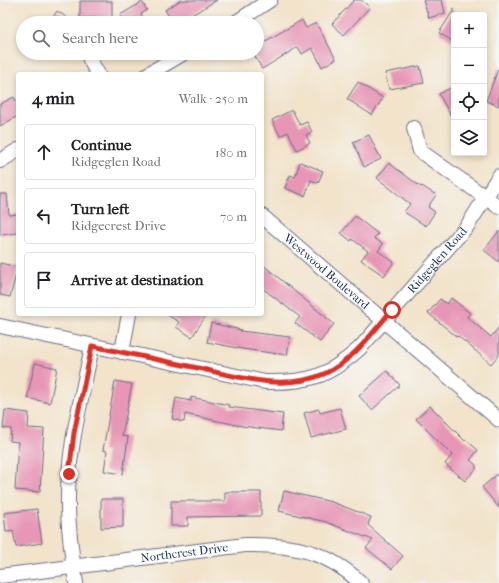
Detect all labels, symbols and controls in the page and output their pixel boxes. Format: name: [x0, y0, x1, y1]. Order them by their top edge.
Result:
map controls: [451, 12, 487, 156]
button: +: [451, 12, 487, 48]
search box: [16, 16, 264, 60]
icon: search: [30, 27, 52, 49]
text: Search here: [62, 29, 138, 47]
button: −: [451, 48, 487, 84]
button: locate: [451, 84, 487, 120]
text: 4 min: [32, 88, 75, 108]
text: Walk · 250 m: [179, 91, 248, 106]
button: layers: [451, 120, 487, 156]
text: Continue: [71, 136, 131, 154]
icon: ahead: [33, 141, 55, 163]
text: 180 m: [215, 145, 247, 160]
text: Ridgeglen Road: [71, 154, 161, 169]
text: Turn left: [71, 200, 129, 218]
icon: left: [33, 205, 55, 227]
text: 70 m: [220, 209, 247, 224]
text: Ridgecrest Drive: [71, 218, 166, 233]
street label: Ridgeglen Road: [404, 224, 470, 296]
street label: Westwood Boulevard: [280, 230, 372, 312]
icon: arrive: [33, 269, 55, 291]
text: Arrive at destination: [71, 271, 203, 289]
route start: [383, 301, 401, 319]
route end: [60, 465, 78, 483]
street label: Northcrest Drive: [140, 540, 229, 565]

